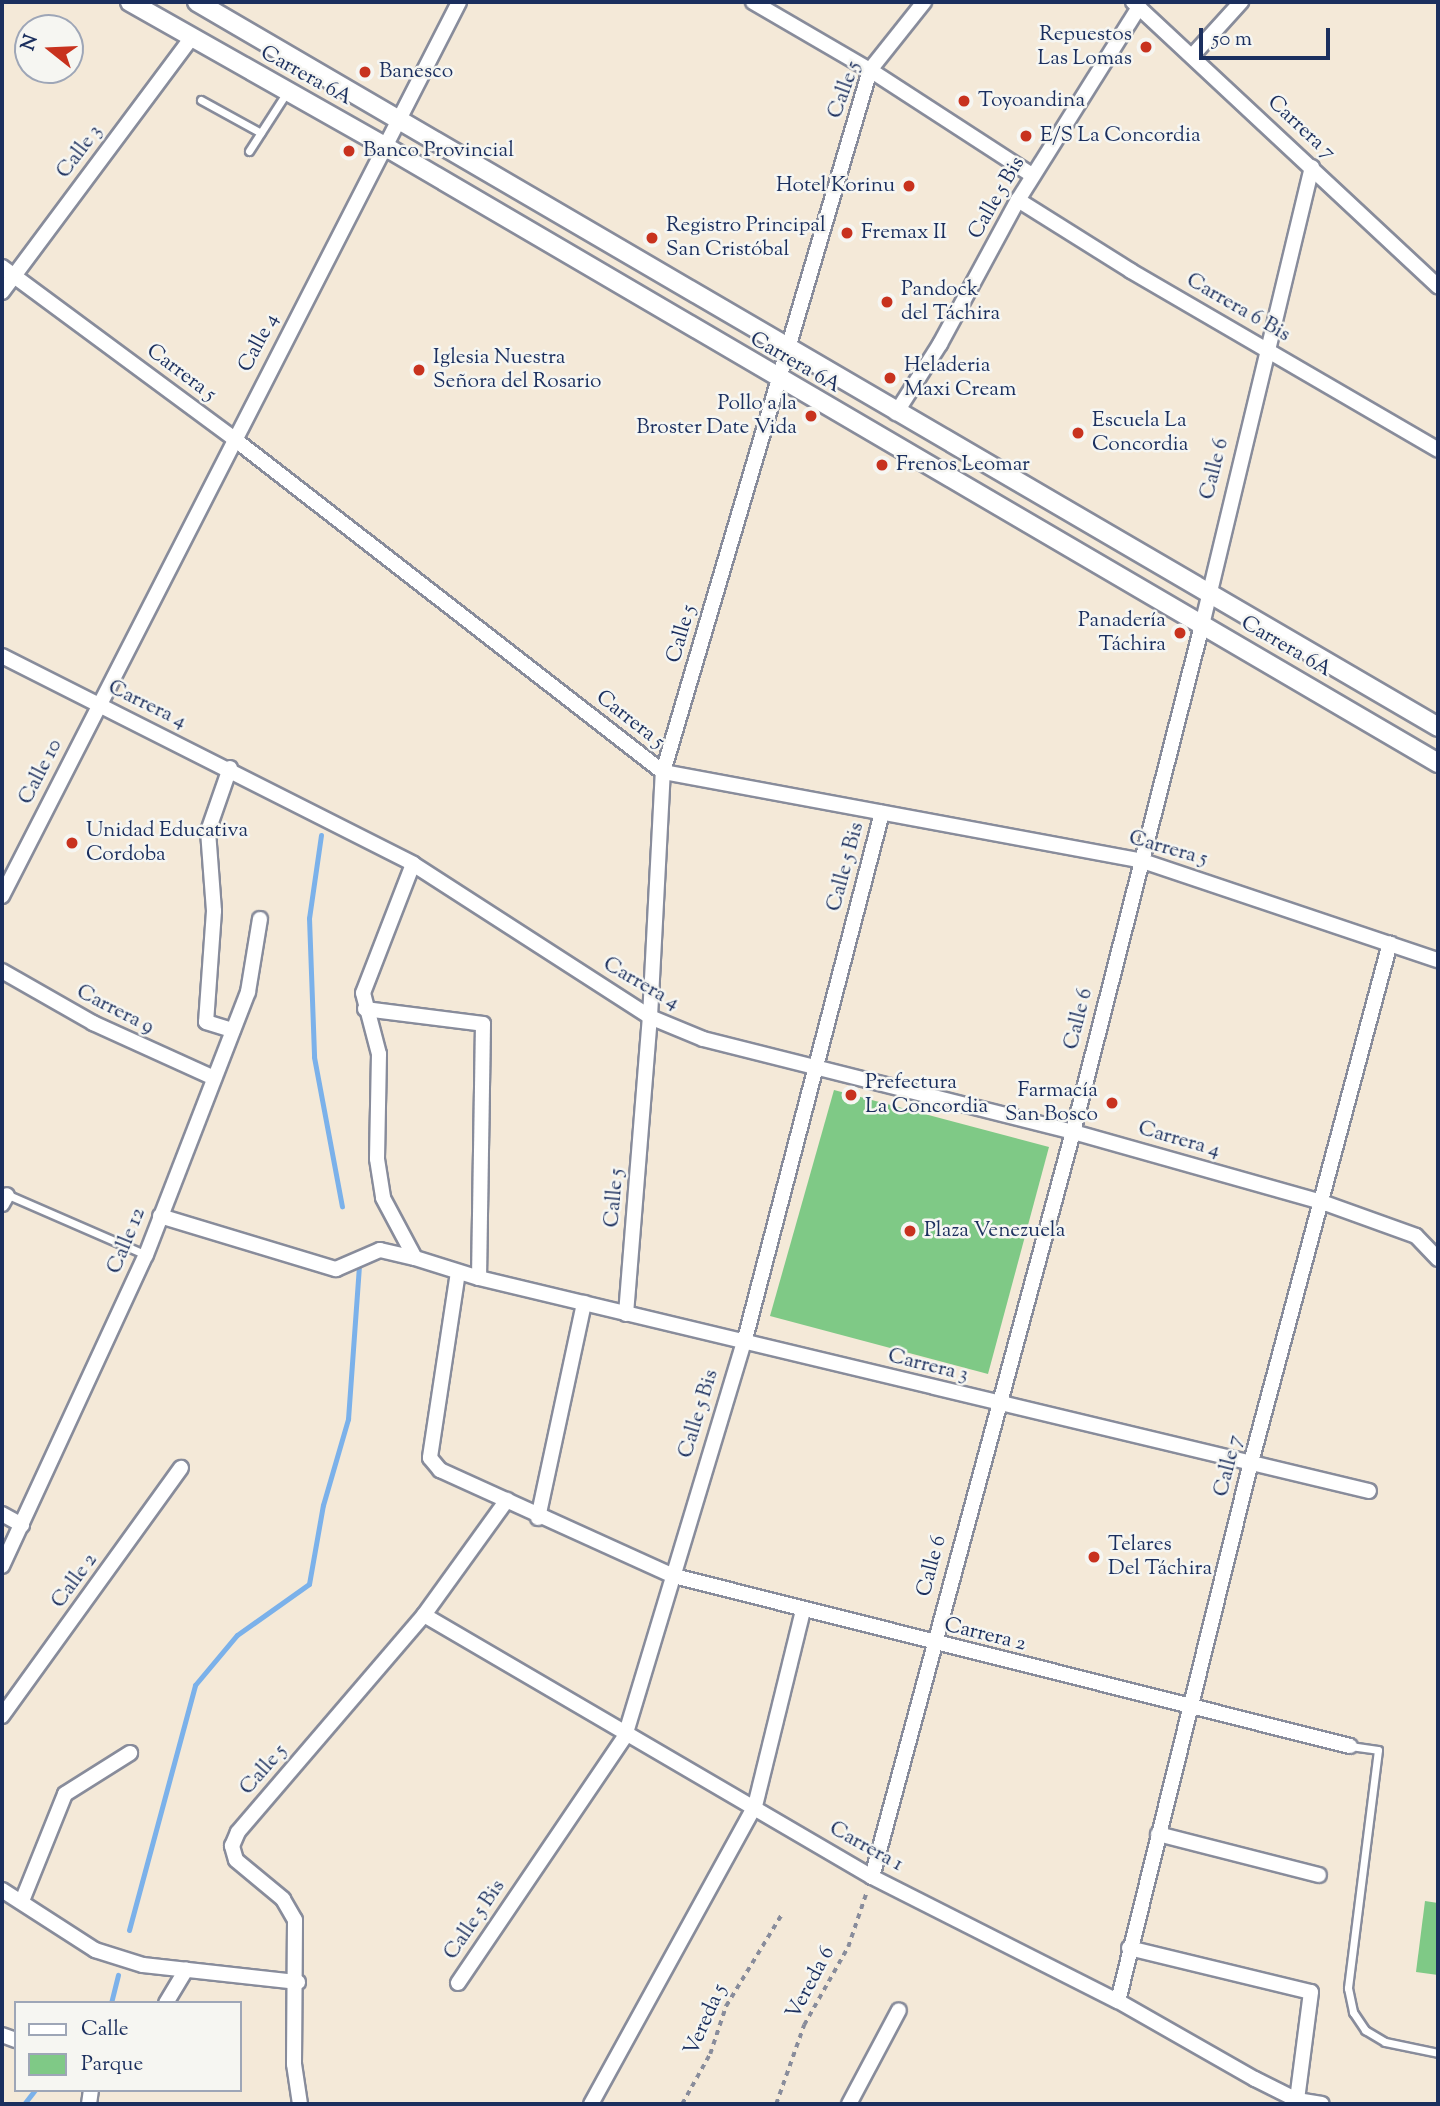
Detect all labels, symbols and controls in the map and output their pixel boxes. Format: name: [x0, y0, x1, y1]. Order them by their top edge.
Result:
north arrow: [14, 14, 84, 84]
scale bar: [1202, 14, 1333, 58]
place label: Repuestos Las Lomas: [1037, 22, 1132, 72]
text: 50 m: [1212, 25, 1252, 55]
text: N: [15, 32, 46, 54]
marker: Repuestos Las Lomas: [1138, 39, 1154, 55]
street label: Carrera 6A: [256, 41, 356, 111]
street label: Calle 5: [823, 58, 867, 122]
place label: Banesco: [379, 59, 453, 85]
marker: Banesco: [357, 64, 373, 80]
place label: Toyoandina: [978, 88, 1085, 114]
street label: Carrera 7: [1262, 90, 1340, 166]
marker: Toyoandina: [956, 93, 972, 109]
street label: Calle 3: [52, 120, 108, 184]
place label: E/S La Concordia: [1040, 123, 1201, 149]
marker: E/S La Concordia: [1018, 128, 1034, 144]
place label: Banco Provincial: [363, 138, 514, 164]
marker: Banco Provincial: [341, 143, 357, 159]
street label: Calle 5 Bis: [963, 152, 1031, 244]
place label: Hotel Korinu: [776, 173, 895, 199]
marker: Hotel Korinu: [901, 178, 917, 194]
place label: Registro Principal San Cristóbal: [666, 213, 826, 263]
place label: Fremax II: [861, 220, 947, 246]
marker: Fremax II: [839, 225, 855, 241]
marker: Registro Principal San Cristóbal: [644, 230, 660, 246]
street label: Carrera 6 Bis: [1181, 268, 1295, 348]
place label: Pandock del Táchira: [901, 277, 1000, 327]
marker: Pandock del Táchira: [879, 294, 895, 310]
street label: Calle 4: [233, 309, 285, 377]
street label: Carrera 6A: [745, 327, 845, 399]
street label: Carrera 5: [141, 339, 221, 407]
place label: Iglesia Nuestra Señora del Rosario: [433, 345, 602, 395]
place label: Heladeria Maxi Cream: [904, 353, 1016, 403]
marker: Iglesia Nuestra Señora del Rosario: [411, 362, 427, 378]
marker: Heladeria Maxi Cream: [882, 370, 898, 386]
place label: Pollo a la Broster Date Vida: [636, 391, 797, 441]
marker: Pollo a la Broster Date Vida: [803, 408, 819, 424]
place label: Escuela La Concordia: [1092, 408, 1188, 458]
marker: Escuela La Concordia: [1070, 425, 1086, 441]
street label: Calle 6: [1195, 436, 1235, 502]
place label: Frenos Leomar: [896, 452, 1030, 478]
marker: Frenos Leomar: [874, 457, 890, 473]
street label: Calle 5: [662, 602, 702, 666]
place label: Panadería Táchira: [1078, 608, 1166, 658]
street label: Carrera 6A: [1236, 611, 1336, 683]
marker: Panadería Táchira: [1172, 625, 1188, 641]
street label: Carrera 4: [104, 675, 190, 735]
street label: Carrera 5: [590, 685, 670, 755]
street label: Calle 10: [14, 735, 68, 809]
place label: Unidad Educativa Cordoba: [86, 818, 248, 868]
street label: Calle 5 Bis: [822, 820, 870, 914]
street label: Carrera 5: [1126, 826, 1210, 872]
marker: Unidad Educativa Cordoba: [64, 835, 80, 851]
street label: Carrera 4: [598, 952, 684, 1016]
street label: Carrera 9: [72, 980, 158, 1040]
street label: Calle 6: [1059, 986, 1099, 1052]
place label: Prefectura La Concordia: [865, 1070, 988, 1120]
place label: Farmacía San Bosco: [1005, 1078, 1098, 1128]
marker: Prefectura La Concordia: [843, 1087, 859, 1103]
marker: Farmacía San Bosco: [1104, 1095, 1120, 1111]
street label: Carrera 4: [1135, 1116, 1223, 1164]
street label: Calle 5: [600, 1167, 630, 1229]
street label: Calle 12: [102, 1204, 152, 1278]
place label: Plaza Venezuela: [924, 1218, 1065, 1244]
marker: Plaza Venezuela: [902, 1223, 918, 1239]
street label: Carrera 3: [885, 1344, 971, 1388]
street label: Calle 5 Bis: [674, 1367, 724, 1461]
street label: Calle 7: [1209, 1433, 1249, 1499]
place label: Telares Del Táchira: [1108, 1532, 1212, 1582]
street label: Calle 6: [912, 1533, 952, 1599]
street label: Calle 2: [47, 1549, 103, 1613]
marker: Telares Del Táchira: [1086, 1549, 1102, 1565]
street label: Carrera 2: [941, 1613, 1029, 1657]
street label: Calle 5: [235, 1739, 293, 1801]
street label: Carrera 1: [825, 1816, 907, 1878]
street label: Calle 5 Bis: [439, 1875, 511, 1965]
street label: Vereda 6: [781, 1942, 841, 2024]
street label: Vereda 5: [679, 1980, 733, 2060]
legend: [14, 2001, 242, 2092]
text: Calle: [81, 2015, 129, 2045]
text: Parque: [81, 2050, 143, 2080]

